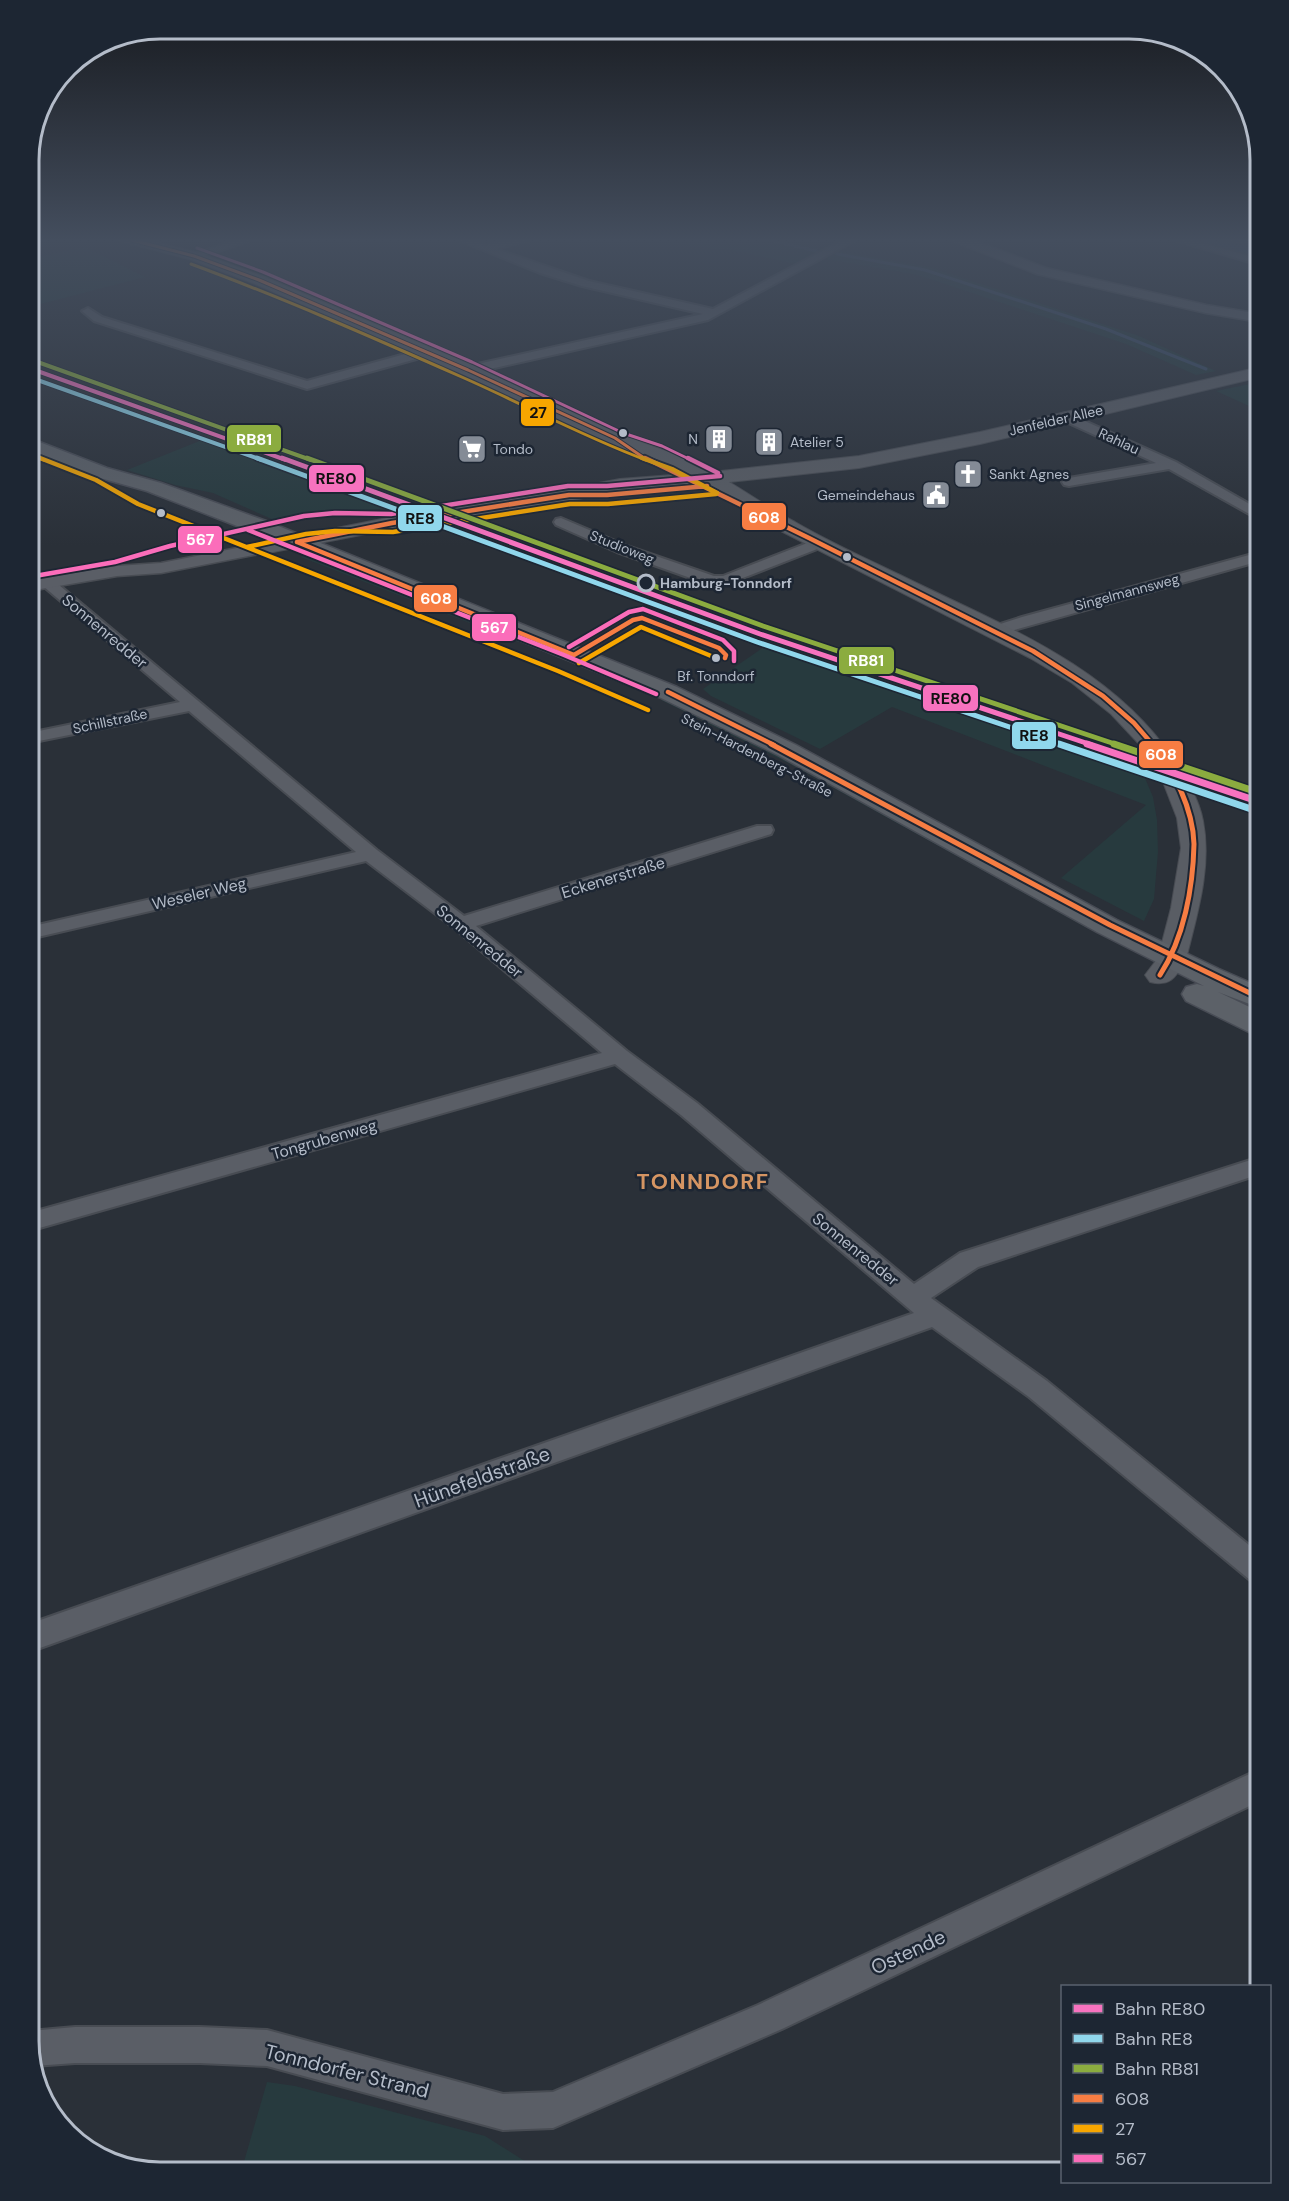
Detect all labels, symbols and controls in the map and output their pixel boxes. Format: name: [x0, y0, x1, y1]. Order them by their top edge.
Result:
line badge: 27: [520, 398, 555, 427]
street label: Jenfelder Allee: [1007, 400, 1105, 440]
text: 27: [529, 402, 547, 423]
building icon: N: [703, 423, 735, 455]
line badge: RB81: [226, 424, 282, 453]
street label: Rahlau: [1096, 424, 1142, 458]
building icon: Atelier 5: [753, 426, 785, 458]
unlabelled marker: [617, 427, 629, 439]
text: RB81: [236, 429, 272, 450]
place label: N: [688, 430, 698, 448]
supermarket icon: Tondo: [456, 433, 488, 465]
place label: Atelier 5: [790, 433, 844, 451]
place label: Tondo: [493, 440, 533, 458]
church icon: Sankt Agnes: [952, 458, 984, 490]
line badge: RE80: [308, 464, 365, 493]
place label: Sankt Agnes: [989, 465, 1069, 483]
text: RE80: [316, 468, 356, 489]
public building icon: Gemeindehaus: [920, 479, 952, 511]
place label: Gemeindehaus: [817, 486, 915, 504]
line badge: 608: [741, 502, 787, 531]
line badge: RE8: [397, 504, 443, 532]
unlabelled marker: [155, 507, 167, 519]
text: 608: [748, 507, 780, 528]
text: RE8: [405, 508, 435, 529]
line badge: 567: [177, 525, 223, 554]
street label: Studioweg: [587, 526, 657, 568]
text: 567: [186, 529, 215, 550]
unlabelled marker: [841, 551, 853, 563]
street label: Singelmannsweg: [1073, 569, 1181, 615]
marker: Hamburg-Tonndorf: [637, 574, 655, 592]
place label: Hamburg-Tonndorf: [660, 574, 792, 592]
line badge: 608: [413, 584, 458, 613]
text: 608: [420, 588, 452, 609]
street label: Sonnenredder: [58, 590, 152, 673]
line badge: 567: [471, 613, 517, 642]
text: 567: [480, 617, 509, 638]
line badge: RB81: [838, 646, 895, 675]
text: RB81: [848, 650, 884, 671]
marker: Bf. Tonndorf: [710, 652, 722, 664]
place label: Bf. Tonndorf: [677, 667, 755, 685]
line badge: RE80: [922, 684, 979, 712]
text: RE80: [931, 688, 971, 709]
street label: Schillstraße: [71, 704, 149, 738]
street label: Stein-Hardenberg-Straße: [678, 709, 836, 801]
line badge: RE8: [1011, 721, 1057, 750]
text: RE8: [1019, 725, 1049, 746]
line badge: 608: [1138, 740, 1184, 769]
text: 608: [1145, 744, 1177, 765]
street label: Eckenerstraße: [559, 852, 667, 903]
street label: Weseler Weg: [150, 872, 248, 915]
street label: Sonnenredder: [432, 900, 527, 983]
street label: Tongrubenweg: [269, 1114, 379, 1165]
district label: TONNDORF: [637, 1167, 769, 1196]
street label: Sonnenredder: [808, 1208, 903, 1291]
street label: Hünefeldstraße: [411, 1440, 553, 1514]
street label: Ostende: [867, 1923, 949, 1981]
legend: [1061, 1985, 1271, 2183]
text: Bahn RE80: [1115, 1997, 1205, 2021]
text: Bahn RE8: [1115, 2027, 1193, 2051]
street label: Tonndorfer Strand: [262, 2038, 432, 2104]
text: Bahn RB81: [1115, 2057, 1199, 2081]
text: 608: [1115, 2087, 1150, 2111]
text: 27: [1115, 2117, 1135, 2141]
text: 567: [1115, 2147, 1146, 2171]

